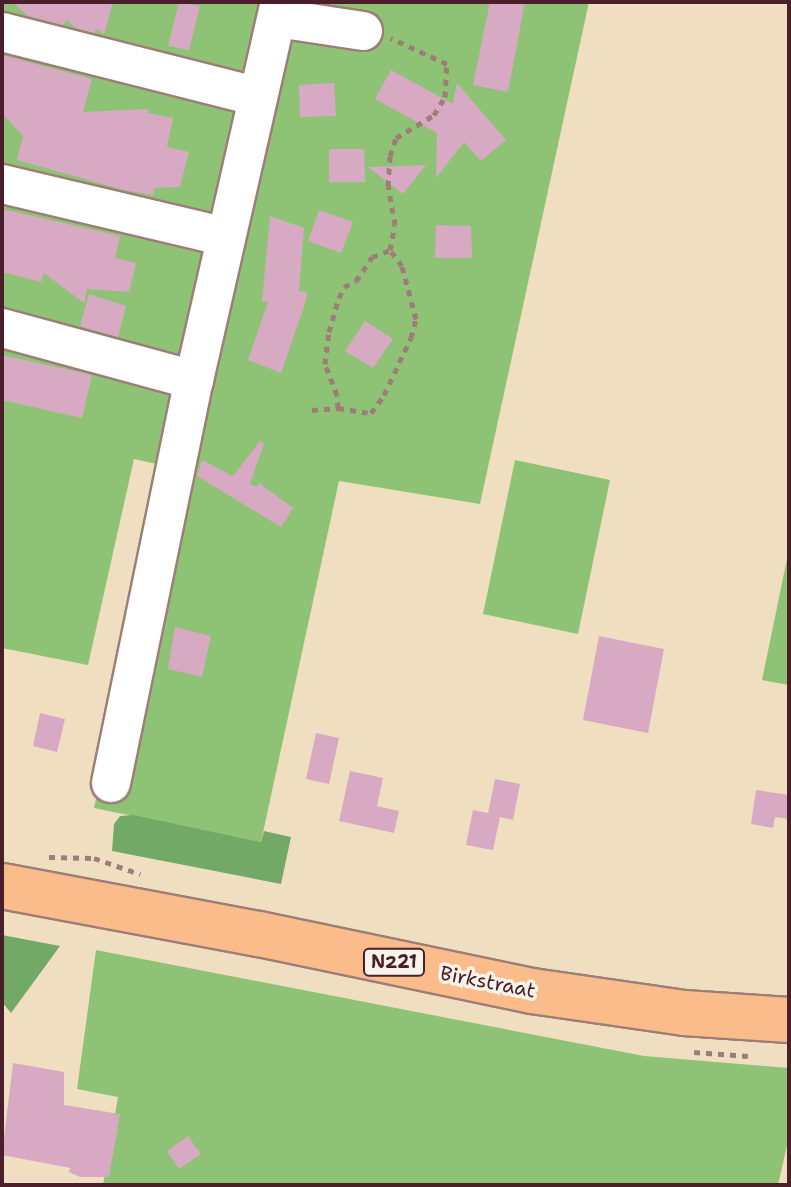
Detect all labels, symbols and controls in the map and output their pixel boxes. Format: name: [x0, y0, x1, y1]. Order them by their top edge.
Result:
road number: N221: [362, 948, 426, 976]
street label: Birkstraat: [438, 961, 538, 1003]

